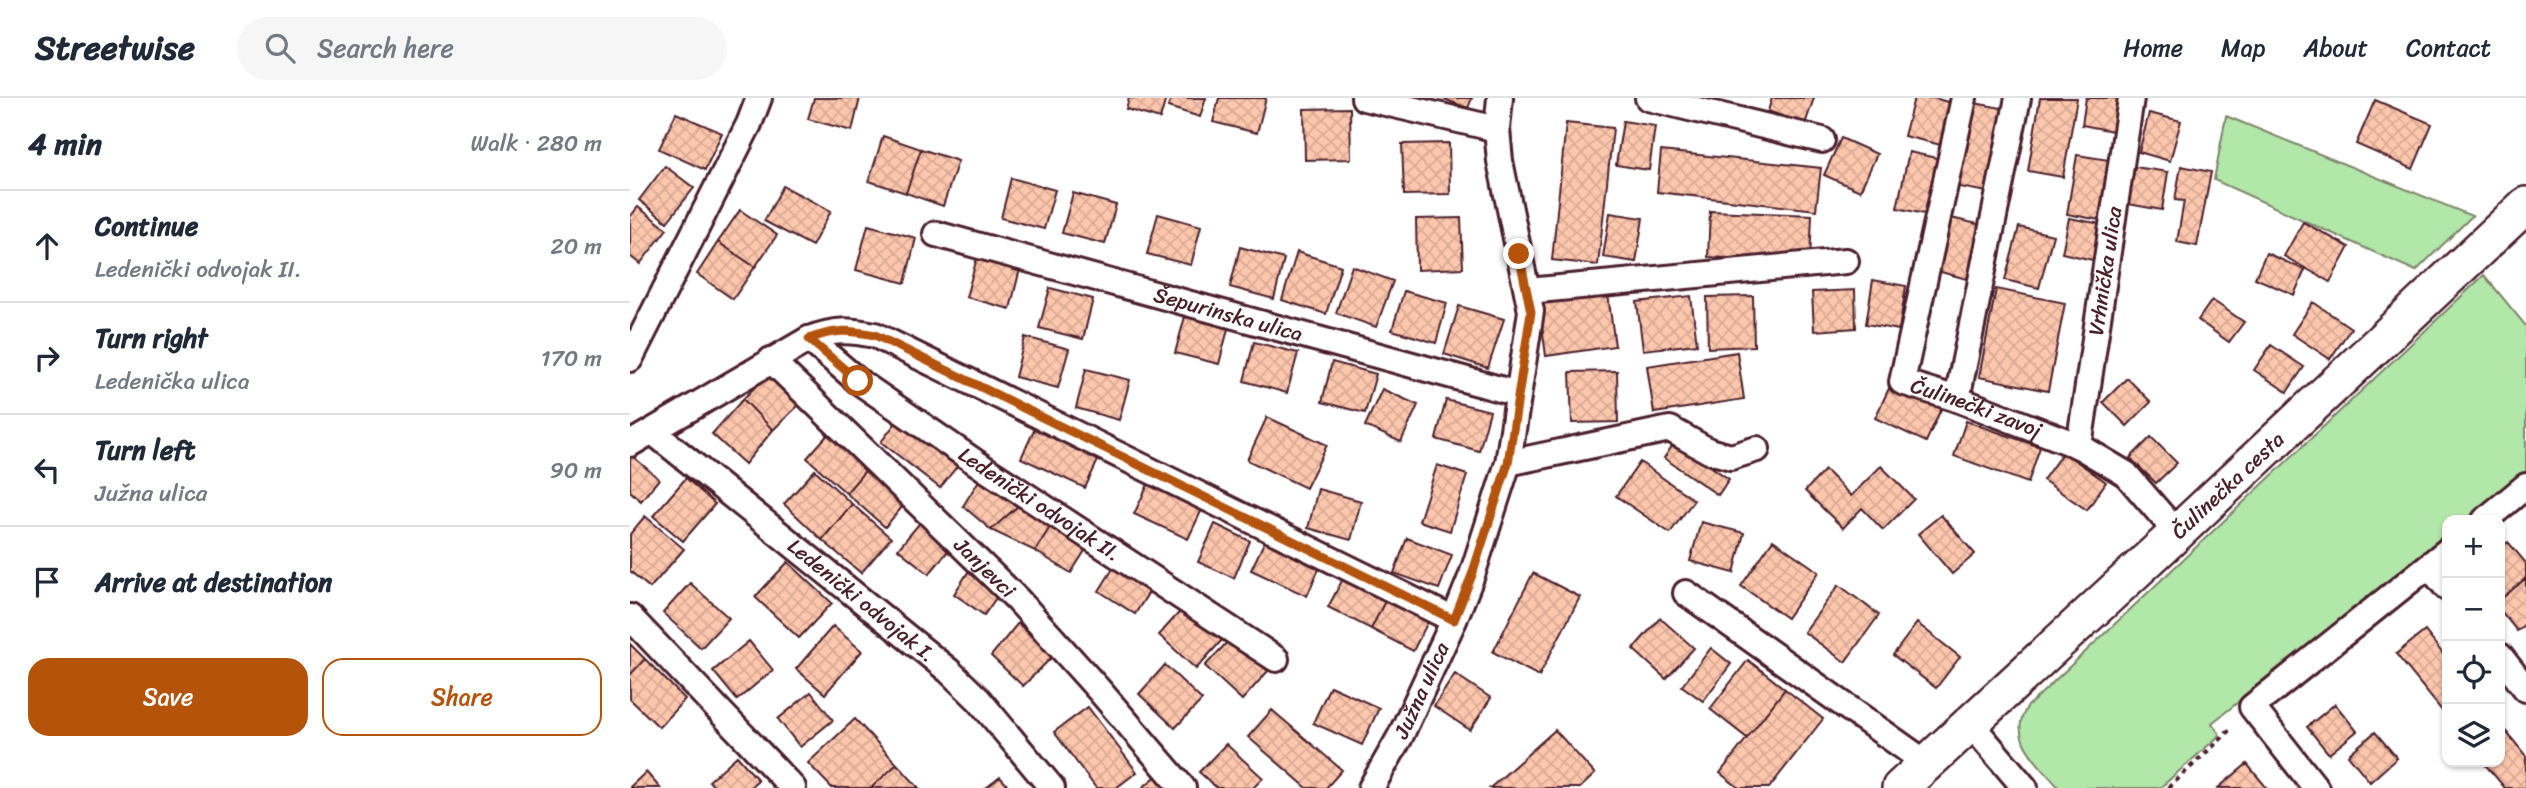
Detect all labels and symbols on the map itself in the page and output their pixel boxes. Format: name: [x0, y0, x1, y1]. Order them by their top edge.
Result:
street label: Vrhnička ulica: [2077, 203, 2134, 338]
route end: [1503, 238, 1534, 269]
street label: Šepurinska ulica: [1149, 276, 1307, 353]
route start: [842, 365, 873, 396]
street label: Čulinečki zavoj: [1906, 367, 2048, 449]
street label: Čulinečka cesta: [2162, 422, 2294, 549]
street label: Ledenički odvojak II.: [950, 436, 1129, 572]
street label: Janjevci: [944, 527, 1026, 608]
street label: Ledenički odvojak I.: [779, 528, 944, 672]
street label: Južna ulica: [1382, 635, 1460, 746]

